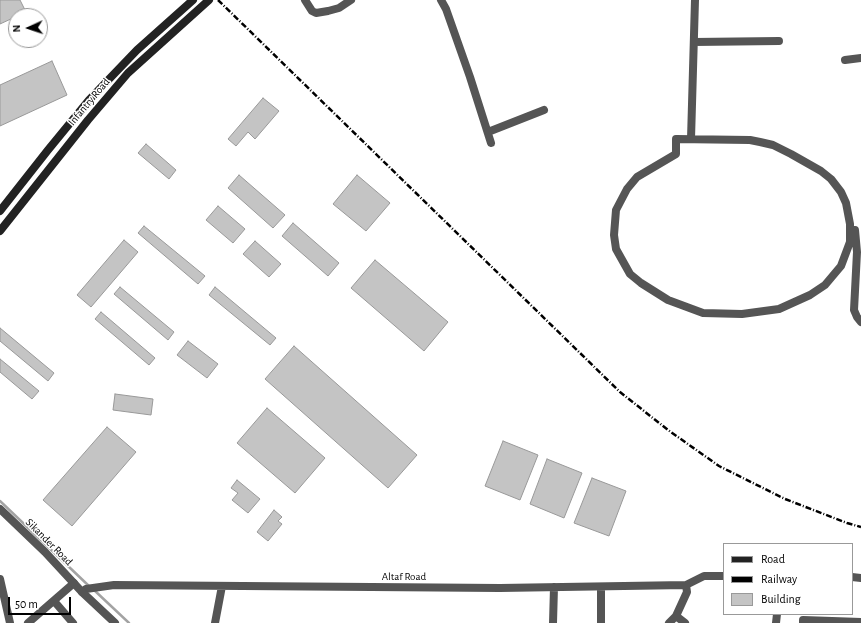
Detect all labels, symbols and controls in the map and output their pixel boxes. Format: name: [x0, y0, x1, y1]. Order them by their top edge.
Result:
north arrow: [8, 8, 48, 48]
text: N: [11, 24, 22, 33]
street label: Infantry Road: [65, 76, 113, 128]
street label: Sikander Road: [23, 516, 75, 568]
legend: [723, 543, 853, 615]
text: Road: [761, 553, 785, 565]
street label: Altaf Road: [382, 570, 426, 584]
text: Railway: [761, 573, 797, 585]
scale bar: [10, 589, 73, 615]
text: Building: [761, 593, 801, 605]
text: 50 m: [15, 598, 38, 610]

